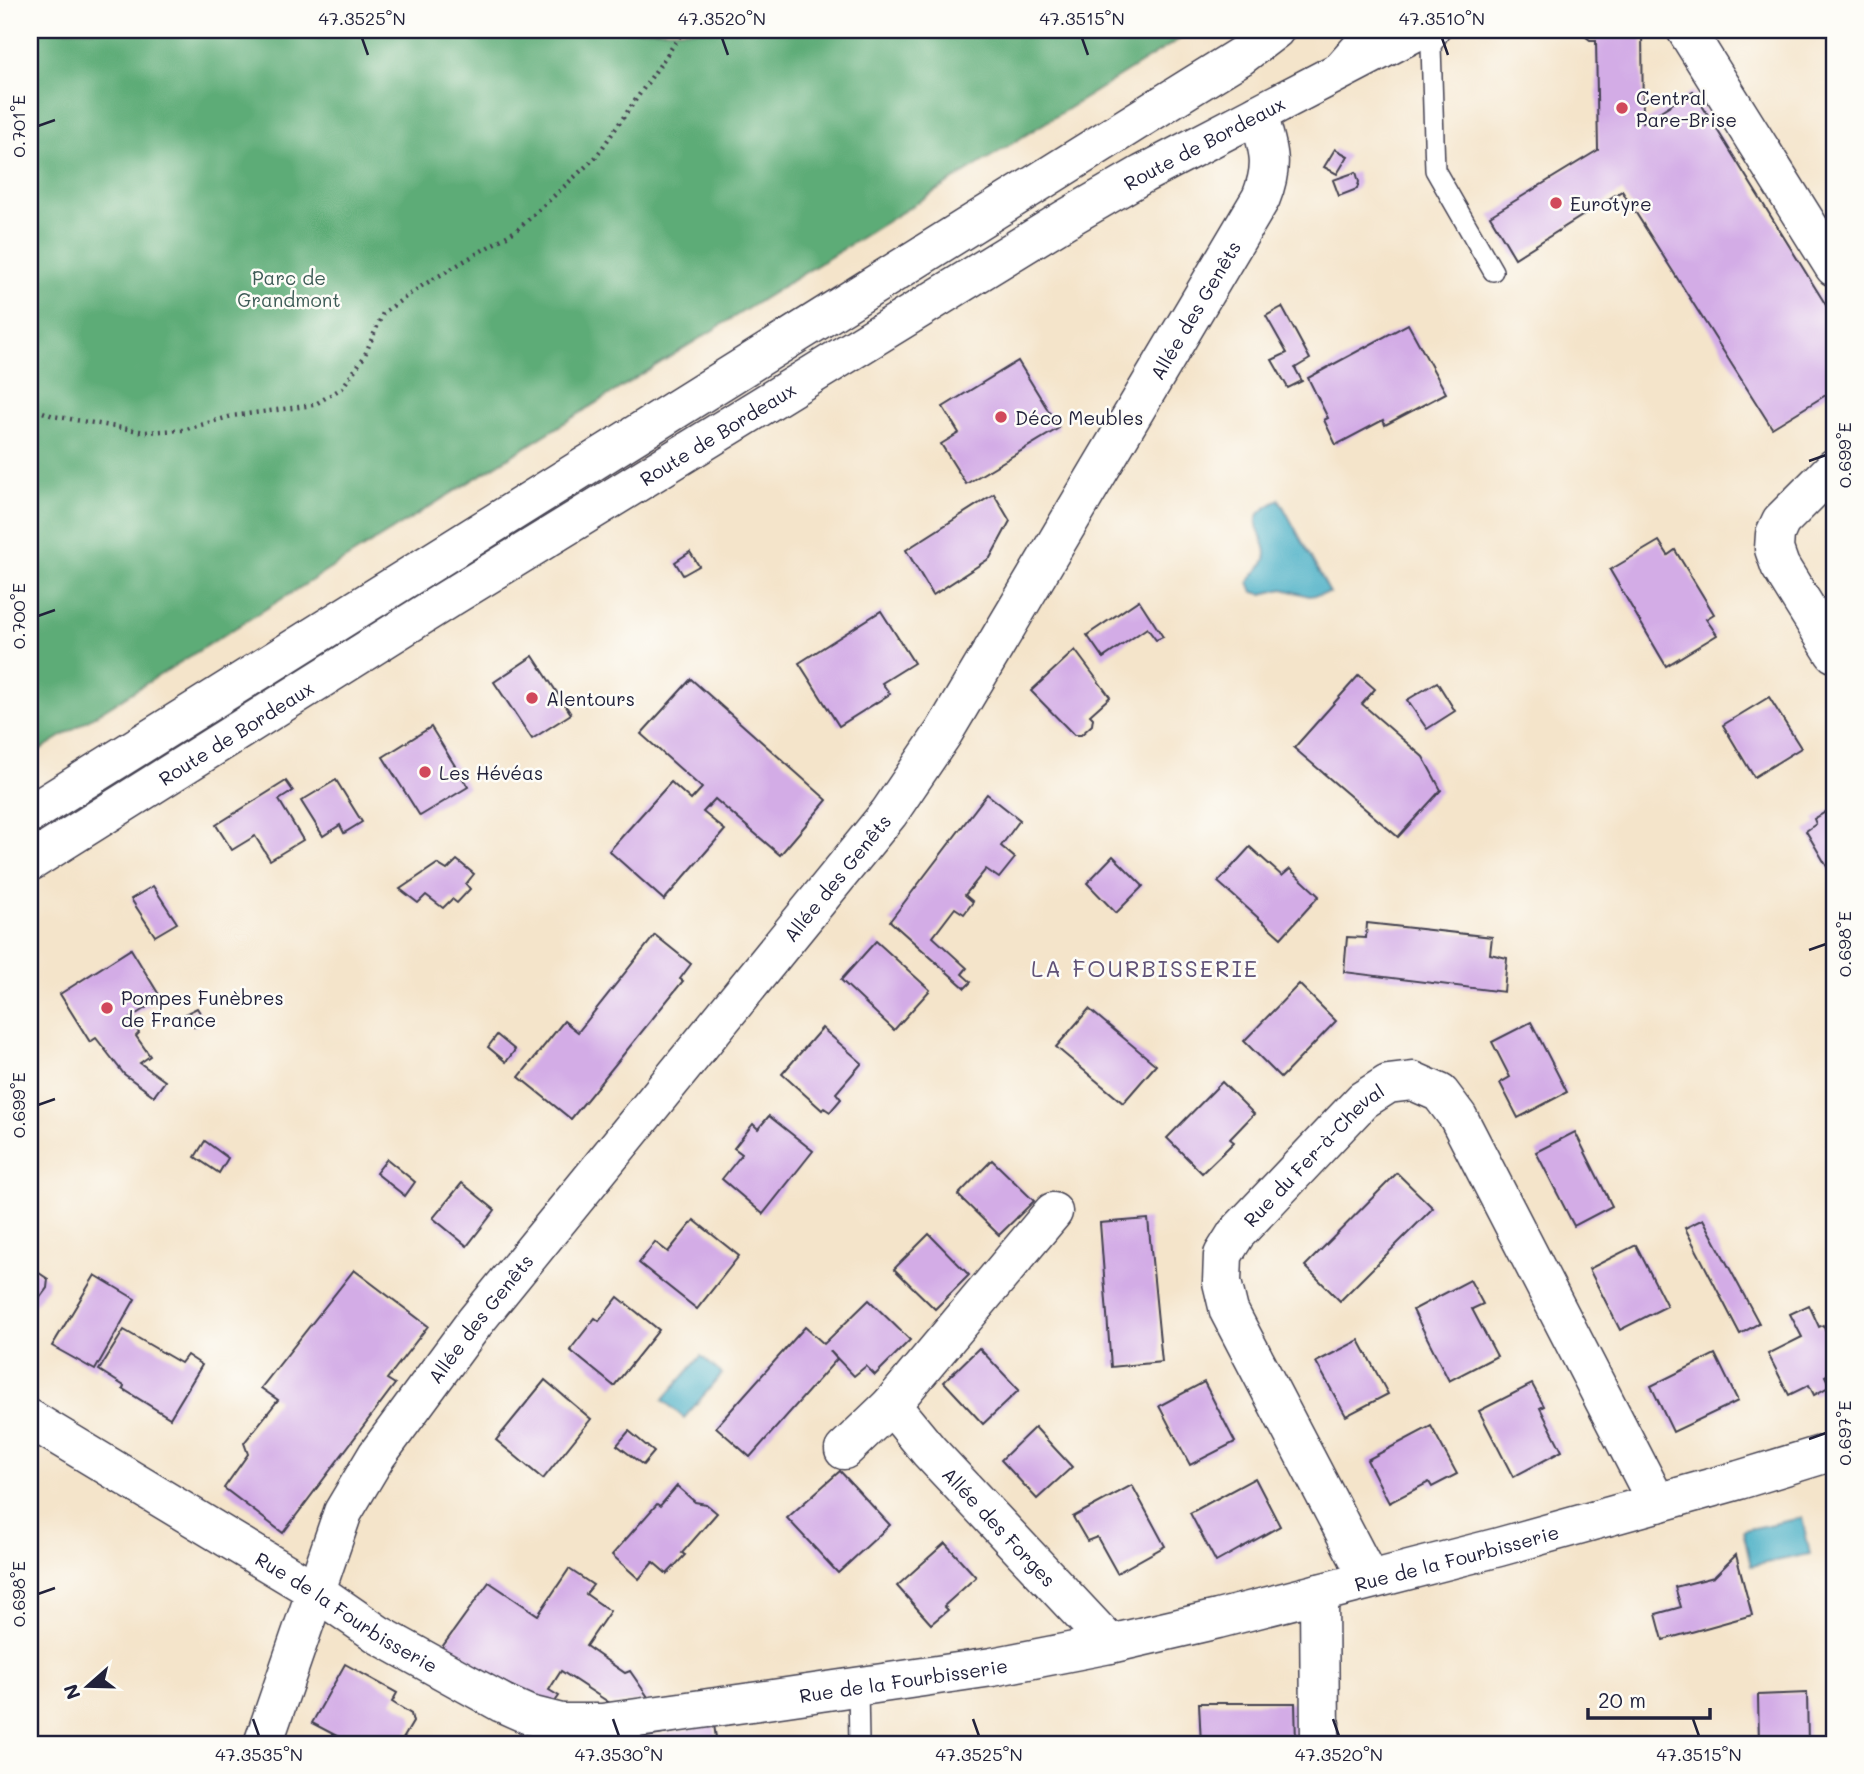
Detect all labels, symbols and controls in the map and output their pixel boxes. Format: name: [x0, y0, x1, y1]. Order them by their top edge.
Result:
text: 47.3525°N: [318, 6, 406, 30]
text: 47.3520°N: [678, 6, 766, 30]
text: 47.3515°N: [1039, 6, 1125, 30]
text: 47.3510°N: [1399, 6, 1485, 30]
place label: Central Pare-Brise: [1636, 85, 1737, 132]
street label: Route de Bordeaux: [1119, 90, 1289, 195]
text: 0.701°E: [6, 95, 30, 157]
marker: Central Pare-Brise: [1614, 100, 1630, 116]
place label: Eurotyre: [1570, 191, 1652, 216]
marker: Eurotyre: [1548, 195, 1564, 211]
street label: Allée des Genêts: [1144, 236, 1246, 384]
park label: Parc de Grandmont: [237, 265, 341, 312]
street label: Route de Bordeaux: [635, 376, 800, 491]
place label: Déco Meubles: [1015, 405, 1144, 430]
marker: Déco Meubles: [993, 409, 1009, 425]
text: 0.699°E: [1832, 422, 1856, 488]
text: 0.700°E: [6, 583, 30, 649]
street label: Route de Bordeaux: [154, 675, 318, 791]
place label: Alentours: [546, 686, 635, 711]
marker: Alentours: [524, 690, 540, 706]
place label: Les Hévéas: [439, 760, 543, 785]
marker: Les Hévéas: [417, 764, 433, 780]
street label: Allée des Genêts: [777, 809, 896, 946]
text: 0.698°E: [1832, 911, 1856, 977]
district label: LA FOURBISSERIE: [1031, 953, 1259, 983]
place label: Pompes Funèbres de France: [121, 985, 284, 1032]
marker: Pompes Funèbres de France: [99, 1000, 115, 1016]
text: 0.699°E: [6, 1072, 30, 1138]
street label: Rue du Fer-à-Cheval: [1237, 1077, 1388, 1232]
street label: Allée des Genêts: [422, 1248, 538, 1388]
text: 0.697°E: [1832, 1400, 1856, 1466]
street label: Allée des Forges: [938, 1461, 1062, 1591]
street label: Rue de la Fourbisserie: [1352, 1518, 1561, 1596]
street label: Rue de la Fourbisserie: [251, 1546, 442, 1678]
text: 0.698°E: [6, 1561, 30, 1627]
north arrow: [52, 1652, 122, 1722]
street label: Rue de la Fourbisserie: [797, 1652, 1010, 1708]
scale bar: [1588, 1676, 1710, 1720]
text: N: [57, 1681, 86, 1703]
text: 20 m: [1598, 1686, 1646, 1713]
text: 47.3535°N: [215, 1742, 303, 1766]
text: 47.3530°N: [575, 1742, 663, 1766]
text: 47.3525°N: [935, 1742, 1023, 1766]
text: 47.3520°N: [1295, 1742, 1383, 1766]
text: 47.3515°N: [1656, 1742, 1742, 1766]

